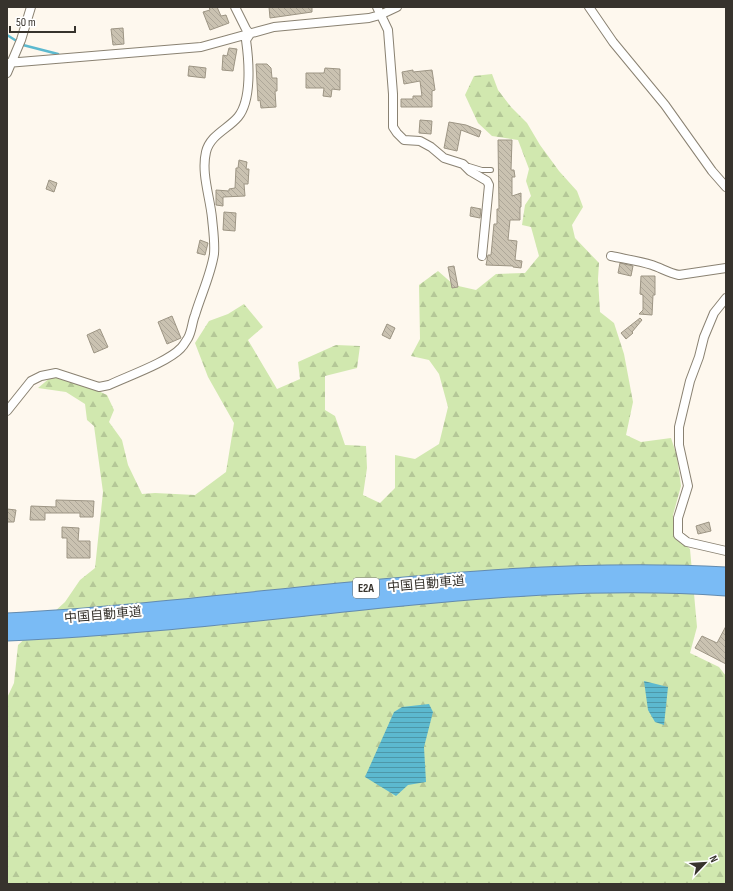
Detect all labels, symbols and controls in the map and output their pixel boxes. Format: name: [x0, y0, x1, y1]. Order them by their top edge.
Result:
scale bar: [10, 8, 75, 34]
text: 50 m: [16, 15, 36, 30]
street label: 中国自動車道: [387, 573, 466, 595]
road number: E2A: [353, 578, 379, 598]
street label: 中国自動車道: [64, 604, 143, 626]
north arrow: [685, 843, 725, 883]
text: N: [706, 854, 721, 865]

